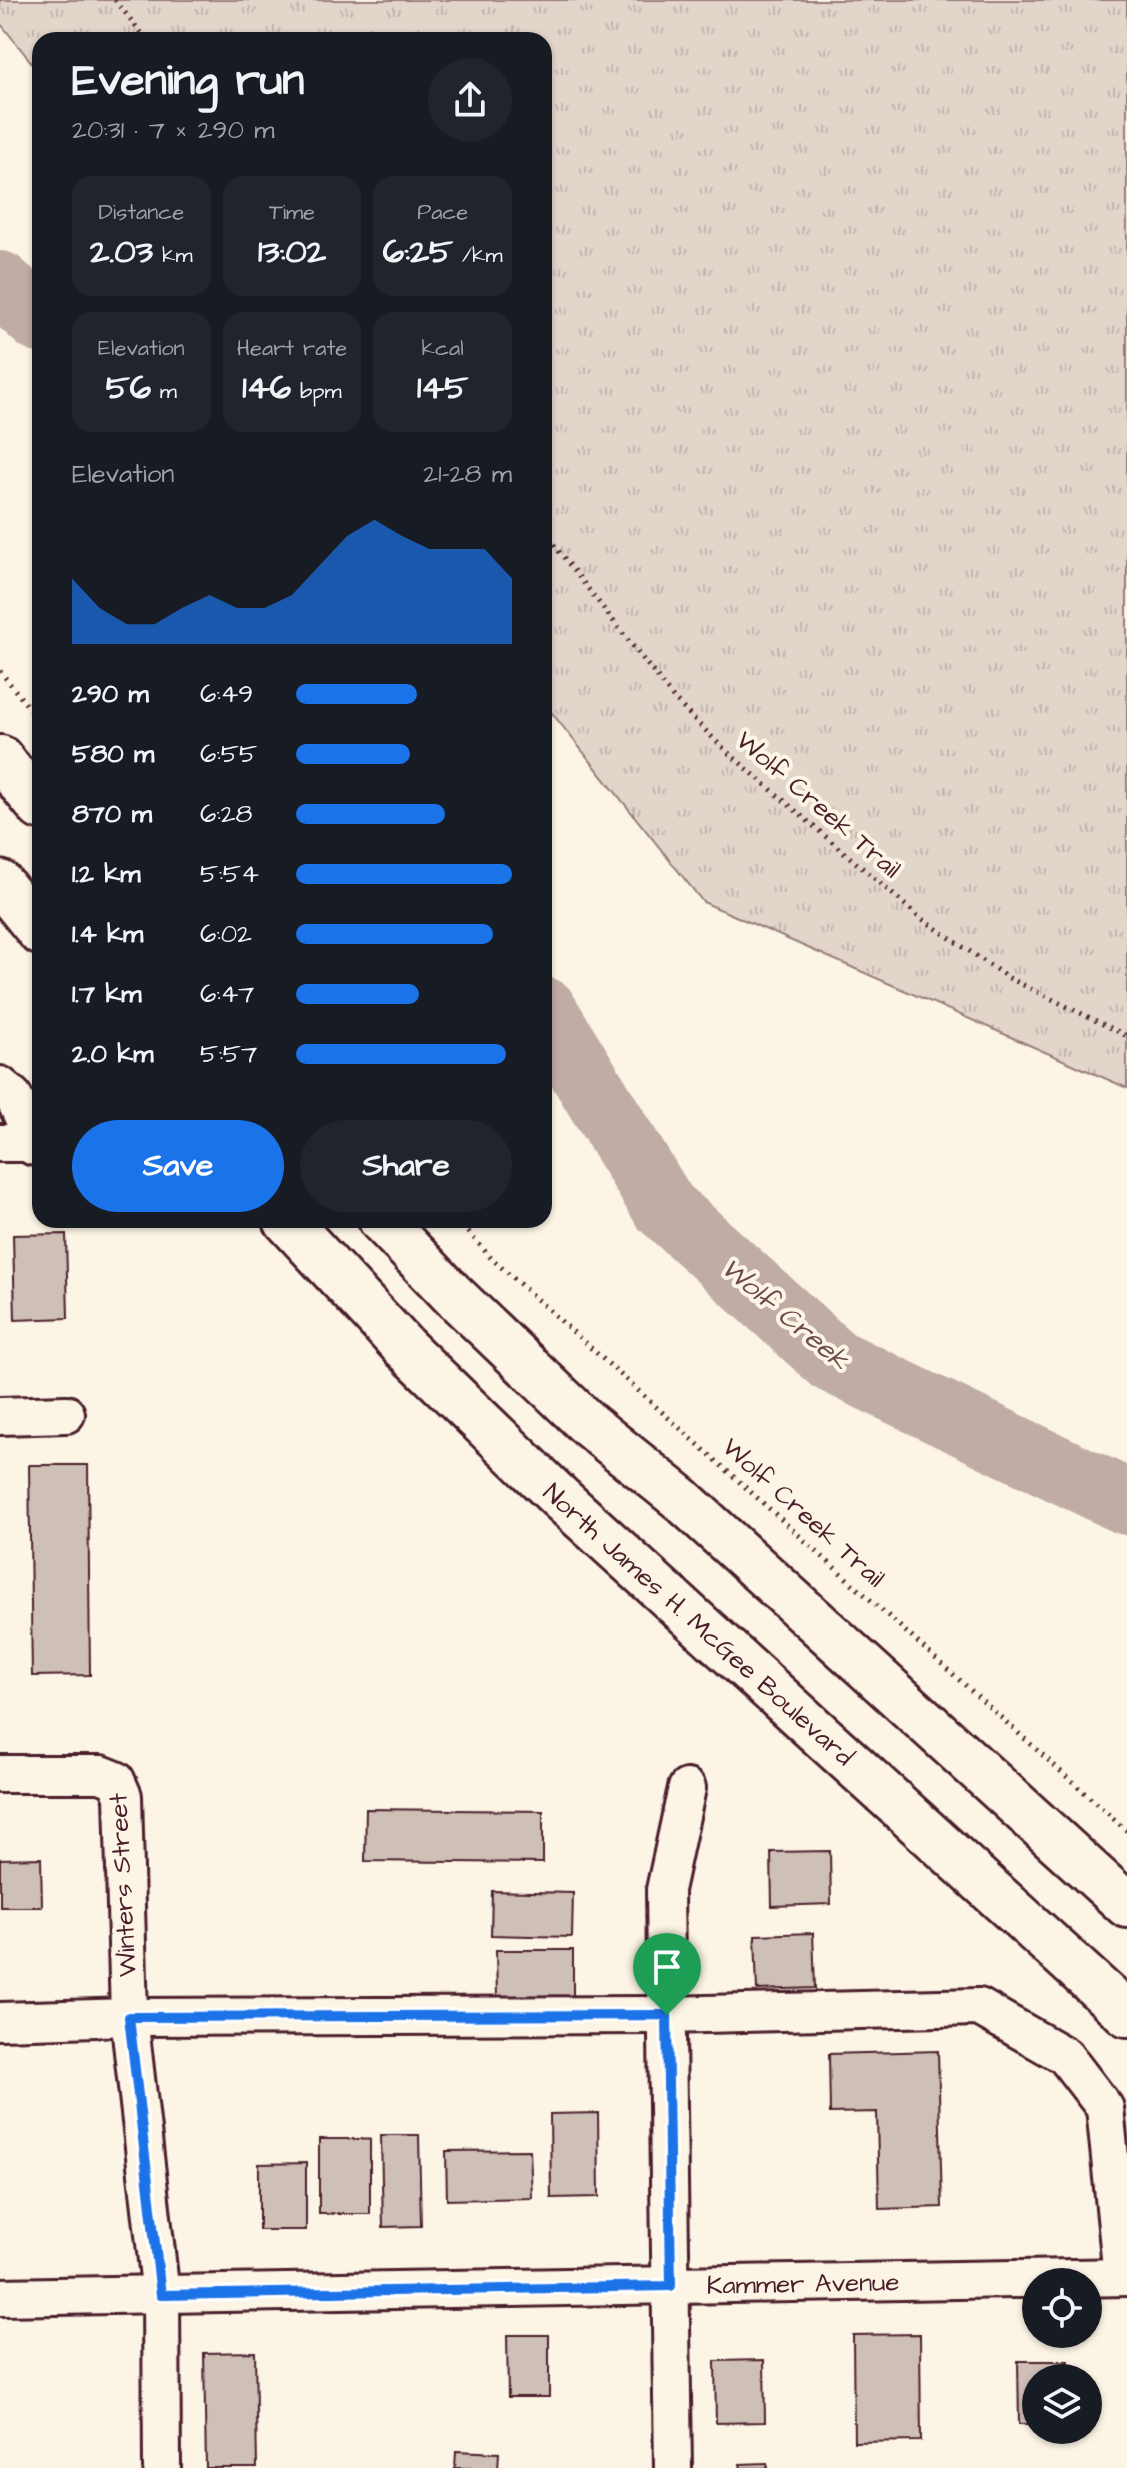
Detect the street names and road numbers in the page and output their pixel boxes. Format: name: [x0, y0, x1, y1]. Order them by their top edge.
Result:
street label: Wolf Creek Trail: [728, 723, 909, 887]
street label: Wolf Creek Trail: [714, 1430, 893, 1596]
street label: North James H. McGee Boulevard: [535, 1475, 862, 1774]
street label: Winters Street: [100, 1792, 146, 1978]
street label: Kammer Avenue: [706, 2264, 900, 2304]

